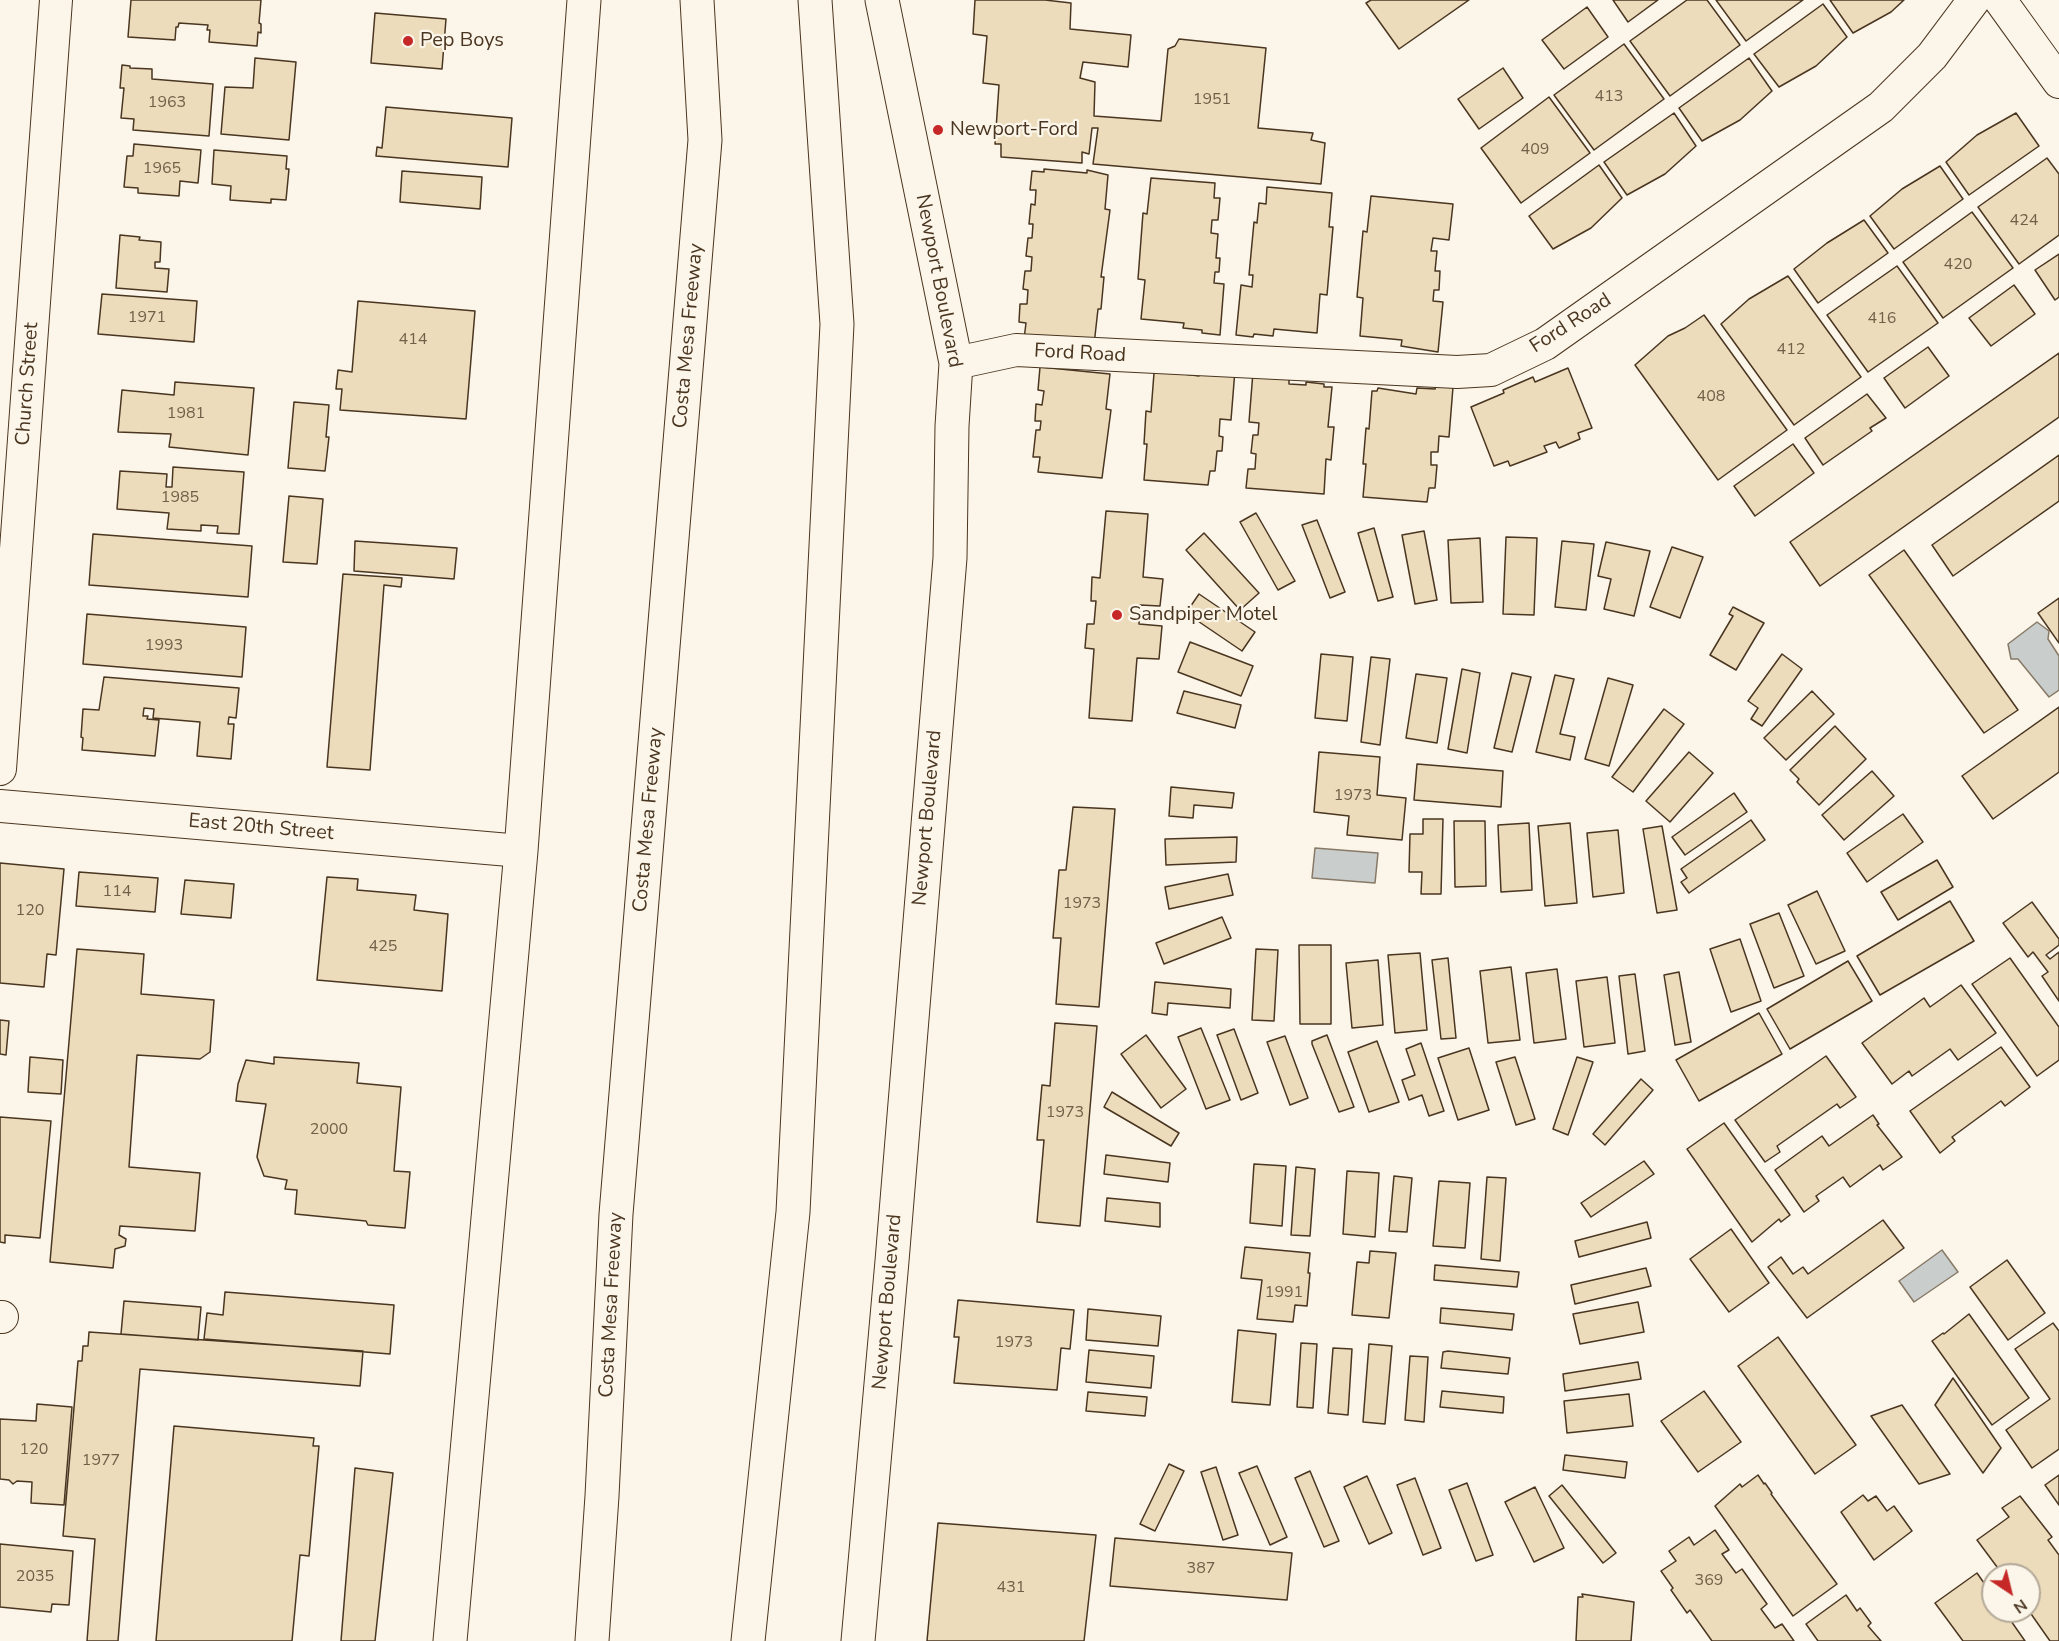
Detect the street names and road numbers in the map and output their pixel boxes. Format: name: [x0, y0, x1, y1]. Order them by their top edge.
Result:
street label: Newport Boulevard: [909, 192, 967, 370]
street label: Costa Mesa Freeway: [669, 243, 709, 429]
street label: Ford Road: [1526, 289, 1616, 359]
street label: Church Street: [12, 322, 44, 446]
street label: Ford Road: [1033, 340, 1127, 368]
street label: Costa Mesa Freeway: [629, 727, 669, 913]
street label: Newport Boulevard: [908, 729, 948, 907]
street label: East 20th Street: [187, 810, 335, 846]
street label: Costa Mesa Freeway: [595, 1212, 629, 1398]
street label: Newport Boulevard: [868, 1213, 908, 1391]

